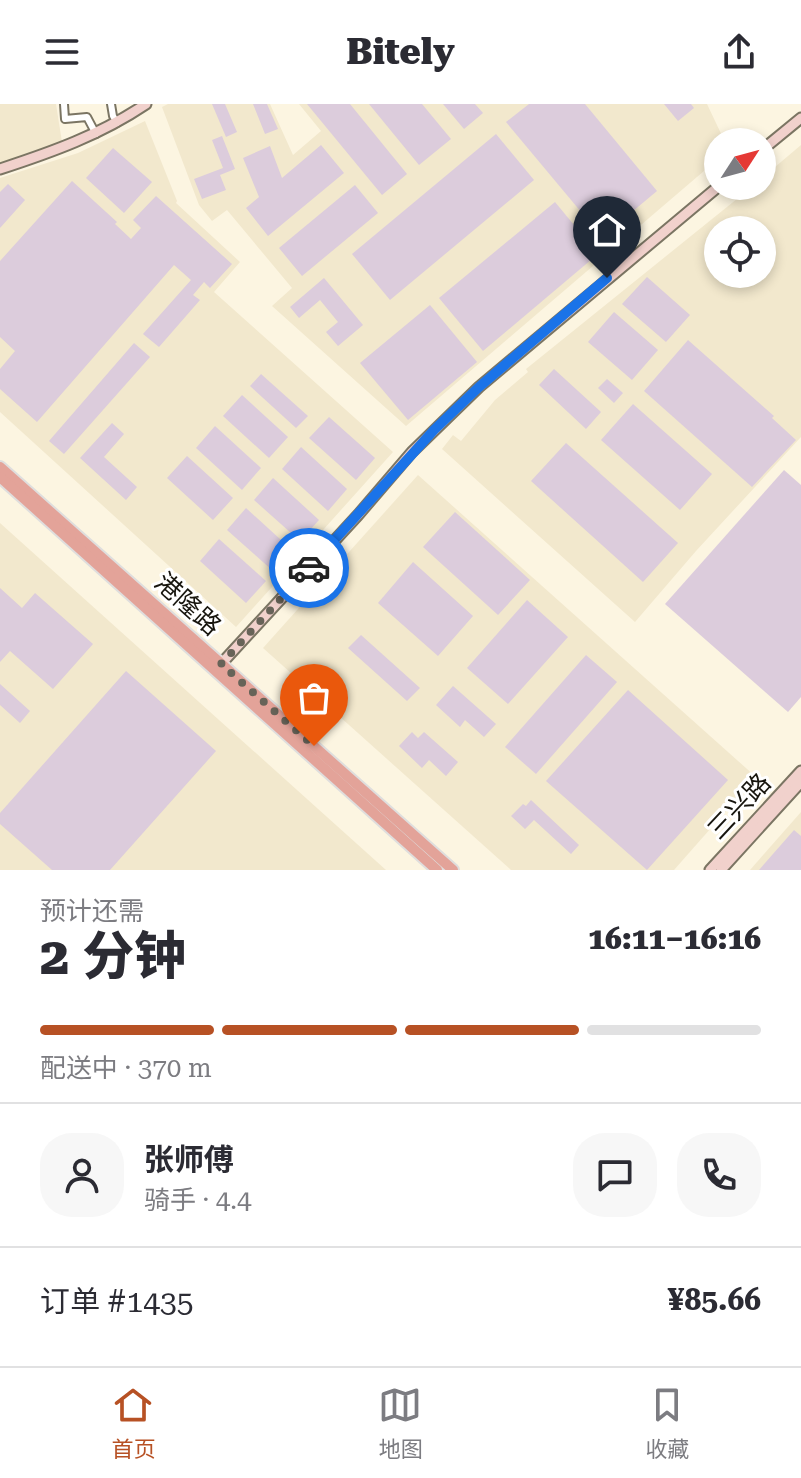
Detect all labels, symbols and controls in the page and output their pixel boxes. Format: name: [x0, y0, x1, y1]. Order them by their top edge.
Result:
icon: menu: [40, 30, 84, 74]
icon: share: [717, 30, 761, 74]
text: Bitely: [346, 31, 455, 73]
north arrow: [704, 128, 776, 200]
map controls: [704, 128, 776, 288]
pin: [573, 196, 641, 278]
icon: home: [585, 208, 629, 252]
button: locate: [704, 216, 776, 288]
courier: [269, 528, 349, 608]
icon: car: [287, 546, 331, 590]
street label: 港隆路: [149, 567, 227, 641]
pin: [280, 664, 348, 746]
icon: bag: [292, 676, 336, 720]
street label: 三兴路: [701, 767, 777, 845]
text: 预计还需: [40, 896, 144, 926]
text: 16:11–16:16: [588, 921, 761, 956]
text: 2 分钟: [40, 926, 186, 987]
text: 配送中 · 370 m: [40, 1053, 212, 1083]
button: person: [40, 1133, 124, 1217]
button: chat: [573, 1133, 657, 1217]
button: phone: [677, 1133, 761, 1217]
text: 张师傅: [144, 1142, 234, 1177]
text: 骑手 · 4.4: [144, 1185, 252, 1215]
text: ¥85.66: [668, 1282, 761, 1317]
text: 订单 #1435: [40, 1284, 194, 1319]
tab: 首页: [111, 1383, 156, 1463]
tab: 地图: [378, 1383, 423, 1463]
tab: 收藏: [645, 1383, 690, 1463]

